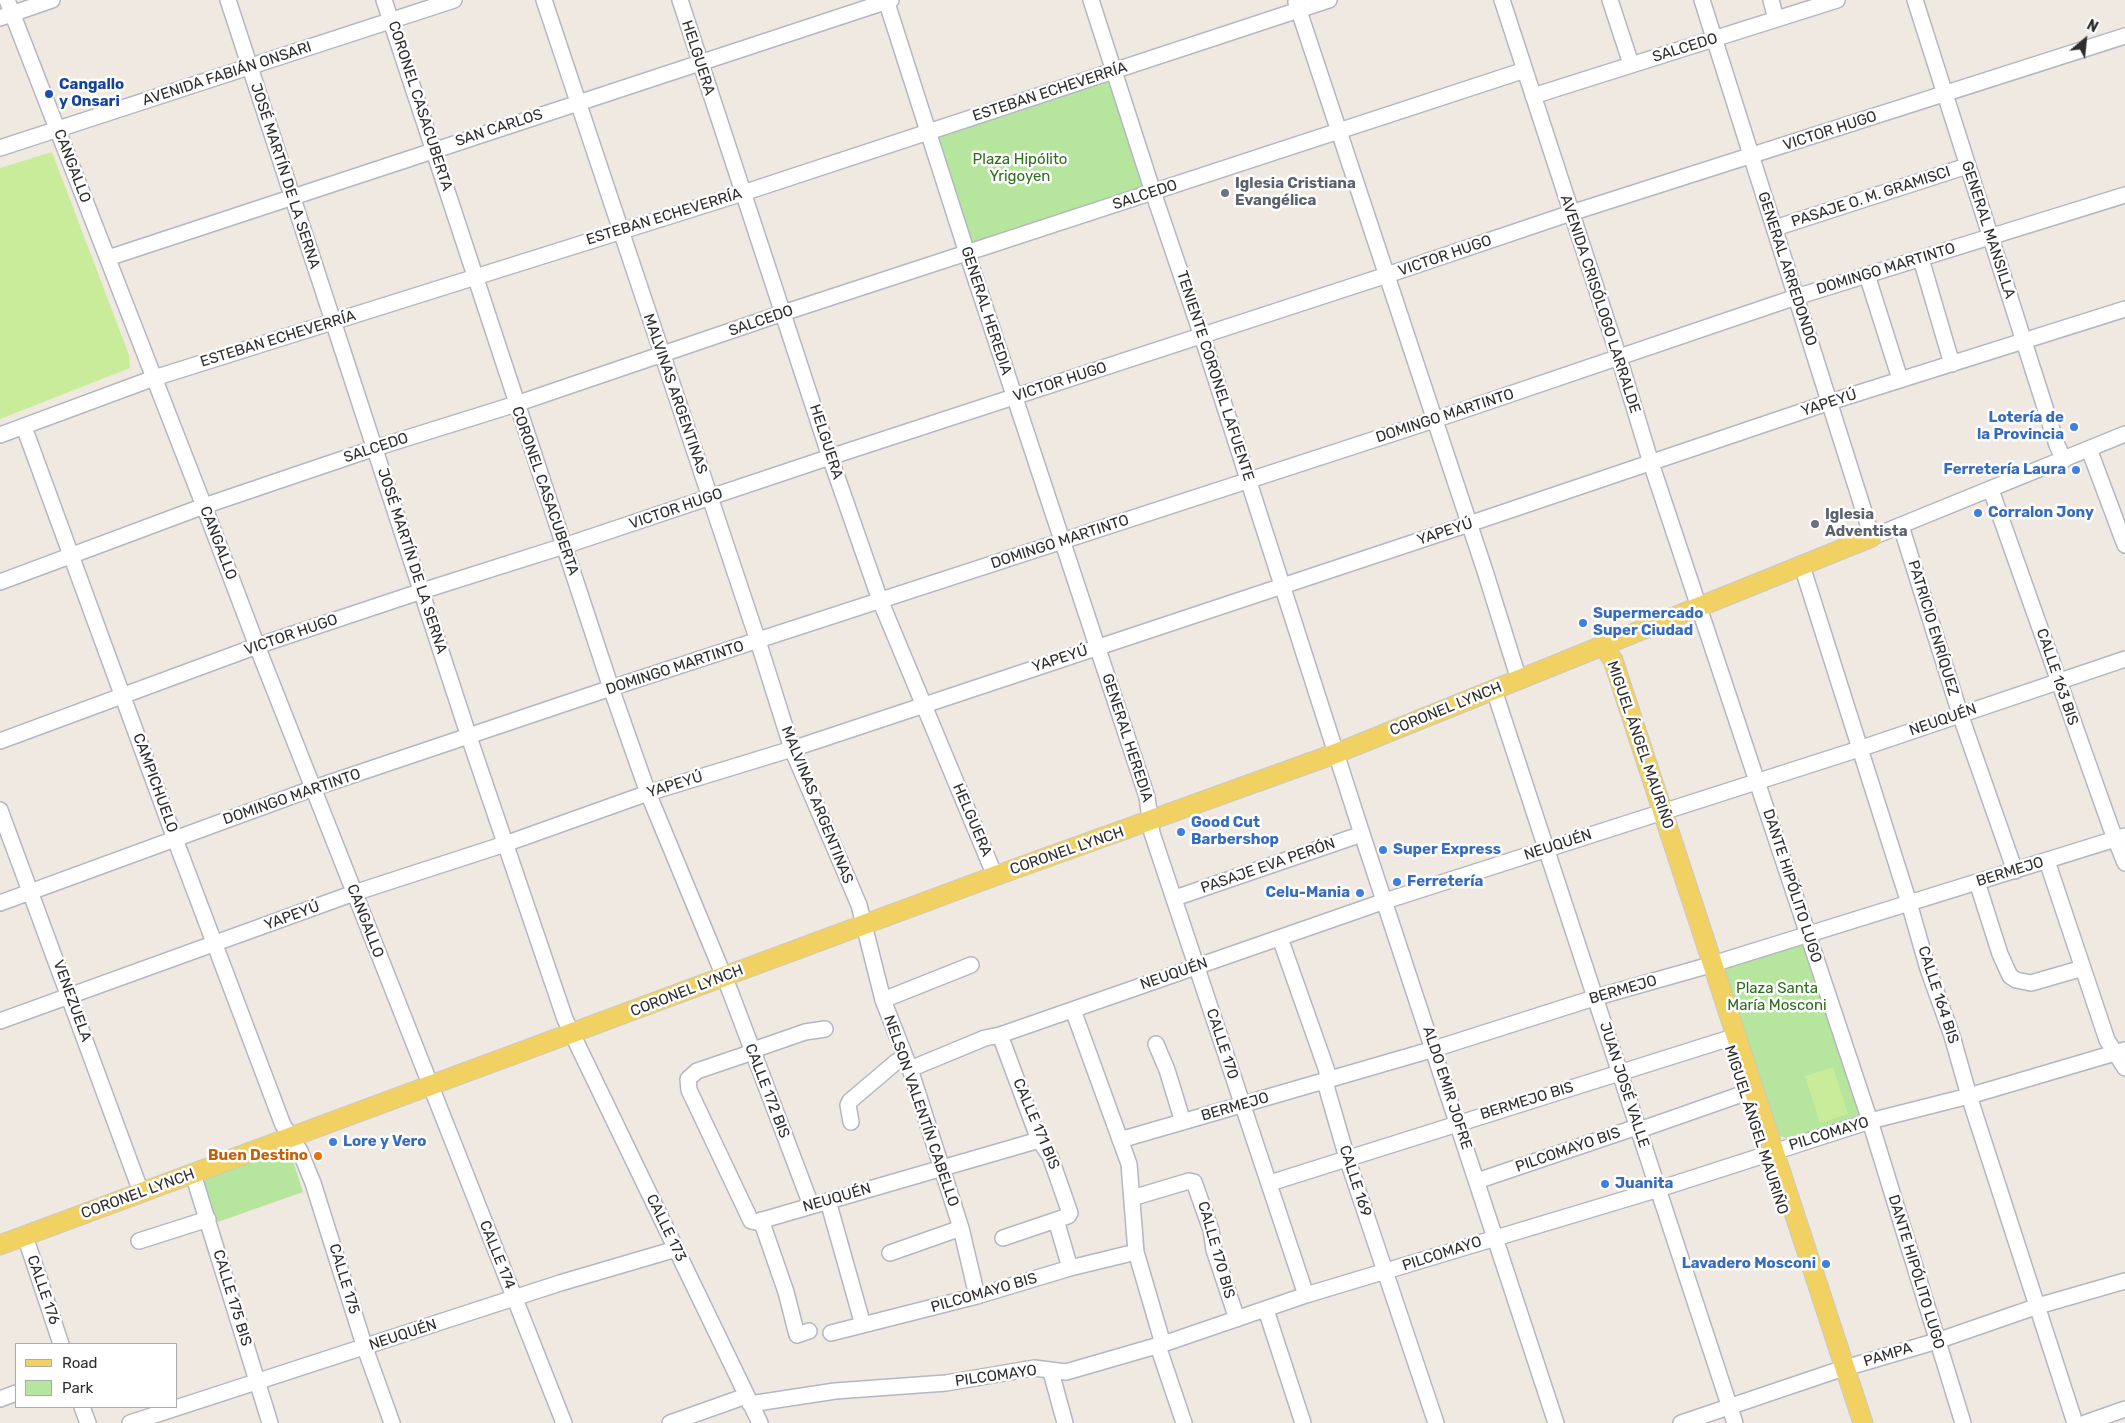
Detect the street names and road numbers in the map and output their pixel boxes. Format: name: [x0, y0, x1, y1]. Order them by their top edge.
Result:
street label: HELGUERA: [677, 18, 719, 98]
street label: CORONEL CASACUBERTA: [384, 19, 456, 193]
street label: SALCEDO: [1650, 30, 1720, 66]
street label: AVENIDA FABIÁN ONSARI: [140, 38, 314, 110]
street label: ESTEBAN ECHEVERRÍA: [970, 58, 1130, 126]
street label: JOSÉ MARTÍN DE LA SERNA: [246, 81, 324, 271]
street label: SAN CARLOS: [453, 105, 545, 151]
street label: VICTOR HUGO: [1781, 107, 1879, 155]
street label: CANGALLO: [50, 127, 94, 205]
street label: GENERAL MANSILLA: [1957, 159, 2019, 301]
street label: PASAJE O. M. GRAMISCI: [1789, 163, 1953, 231]
street label: SALCEDO: [1110, 176, 1180, 214]
street label: ESTEBAN ECHEVERRÍA: [584, 185, 744, 249]
street label: GENERAL ARREDONDO: [1754, 190, 1820, 348]
street label: AVENIDA CRISÓLOGO LARRALDE: [1556, 193, 1644, 415]
street label: VICTOR HUGO: [1396, 232, 1494, 280]
street label: DOMINGO MARTINTO: [1814, 239, 1958, 299]
street label: GENERAL HEREDIA: [957, 244, 1015, 378]
street label: TENIENTE CORONEL LAFUENTE: [1172, 269, 1258, 483]
street label: SALCEDO: [726, 302, 796, 340]
street label: ESTEBAN ECHEVERRÍA: [198, 307, 358, 371]
street label: MALVINAS ARGENTINAS: [639, 312, 711, 476]
street label: VICTOR HUGO: [1011, 358, 1109, 406]
street label: DOMINGO MARTINTO: [1374, 385, 1516, 447]
street label: YAPEYÚ: [1799, 386, 1859, 420]
street label: HELGUERA: [805, 402, 847, 482]
street label: CORONEL CASACUBERTA: [508, 404, 582, 578]
street label: SALCEDO: [341, 429, 411, 467]
street label: JOSÉ MARTÍN DE LA SERNA: [373, 466, 451, 656]
street label: VICTOR HUGO: [627, 485, 725, 533]
street label: CANGALLO: [196, 504, 240, 582]
street label: DOMINGO MARTINTO: [989, 511, 1131, 573]
street label: YAPEYÚ: [1415, 515, 1475, 549]
street label: PATRICIO ENRÍQUEZ: [1904, 558, 1962, 698]
street label: VICTOR HUGO: [242, 611, 340, 659]
street label: CALLE 163 BIS: [2032, 626, 2082, 728]
street label: DOMINGO MARTINTO: [604, 637, 746, 699]
street label: YAPEYÚ: [1030, 642, 1090, 676]
street label: MIGUEL ÁNGEL MAURIÑO: [1603, 659, 1677, 831]
street label: GENERAL HEREDIA: [1098, 671, 1156, 805]
street label: CORONEL LYNCH: [1387, 678, 1505, 740]
street label: NEUQUÉN: [1907, 700, 1979, 740]
street label: MALVINAS ARGENTINAS: [777, 724, 857, 886]
street label: CAMPICHUELO: [129, 731, 181, 835]
street label: DOMINGO MARTINTO: [221, 765, 363, 829]
street label: YAPEYÚ: [645, 768, 705, 802]
street label: HELGUERA: [949, 781, 995, 859]
street label: DANTE HIPÓLITO LUGO: [1759, 807, 1825, 965]
street label: CORONEL LYNCH: [1008, 823, 1126, 879]
street label: NEUQUÉN: [1522, 826, 1594, 864]
street label: PASAJE EVA PERÓN: [1198, 835, 1338, 897]
street label: BERMEJO: [1974, 853, 2046, 891]
street label: CANGALLO: [343, 882, 387, 960]
street label: YAPEYÚ: [262, 898, 322, 934]
street label: CALLE 164 BIS: [1914, 944, 1962, 1046]
street label: NEUQUÉN: [1138, 954, 1210, 994]
street label: VENEZUELA: [49, 958, 95, 1044]
street label: CORONEL LYNCH: [628, 961, 746, 1021]
street label: BERMEJO: [1587, 972, 1659, 1008]
street label: CALLE 170: [1202, 1006, 1242, 1082]
street label: NELSON VALENTÍN CABELLO: [880, 1013, 962, 1209]
street label: JUAN JOSÉ VALLE: [1595, 1020, 1653, 1150]
street label: ALDO EMIR JOFRE: [1419, 1024, 1475, 1152]
street label: CALLE 172 BIS: [741, 1041, 793, 1141]
street label: MIGUEL ÁNGEL MAURIÑO: [1720, 1043, 1792, 1217]
street label: CALLE 171 BIS: [1009, 1076, 1063, 1172]
street label: BERMEJO BIS: [1478, 1078, 1576, 1124]
street label: BERMEJO: [1199, 1089, 1271, 1125]
street label: PILCOMAYO: [1787, 1113, 1871, 1155]
street label: PILCOMAYO BIS: [1513, 1124, 1623, 1176]
street label: CALLE 169: [1335, 1143, 1375, 1219]
street label: CORONEL LYNCH: [79, 1165, 197, 1223]
street label: NEUQUÉN: [801, 1180, 873, 1216]
street label: CALLE 173: [642, 1191, 690, 1265]
street label: DANTE HIPÓLITO LUGO: [1884, 1193, 1948, 1351]
street label: CALLE 170 BIS: [1194, 1199, 1238, 1301]
street label: CALLE 174: [475, 1218, 519, 1292]
street label: PILCOMAYO: [1400, 1233, 1484, 1275]
street label: CALLE 175: [325, 1242, 363, 1316]
street label: CALLE 175 BIS: [209, 1248, 255, 1348]
street label: CALLE 176: [23, 1253, 63, 1327]
street label: PILCOMAYO BIS: [929, 1269, 1039, 1317]
street label: NEUQUÉN: [367, 1316, 439, 1354]
street label: PAMPA: [1861, 1339, 1915, 1371]
street label: PILCOMAYO: [954, 1361, 1038, 1391]

